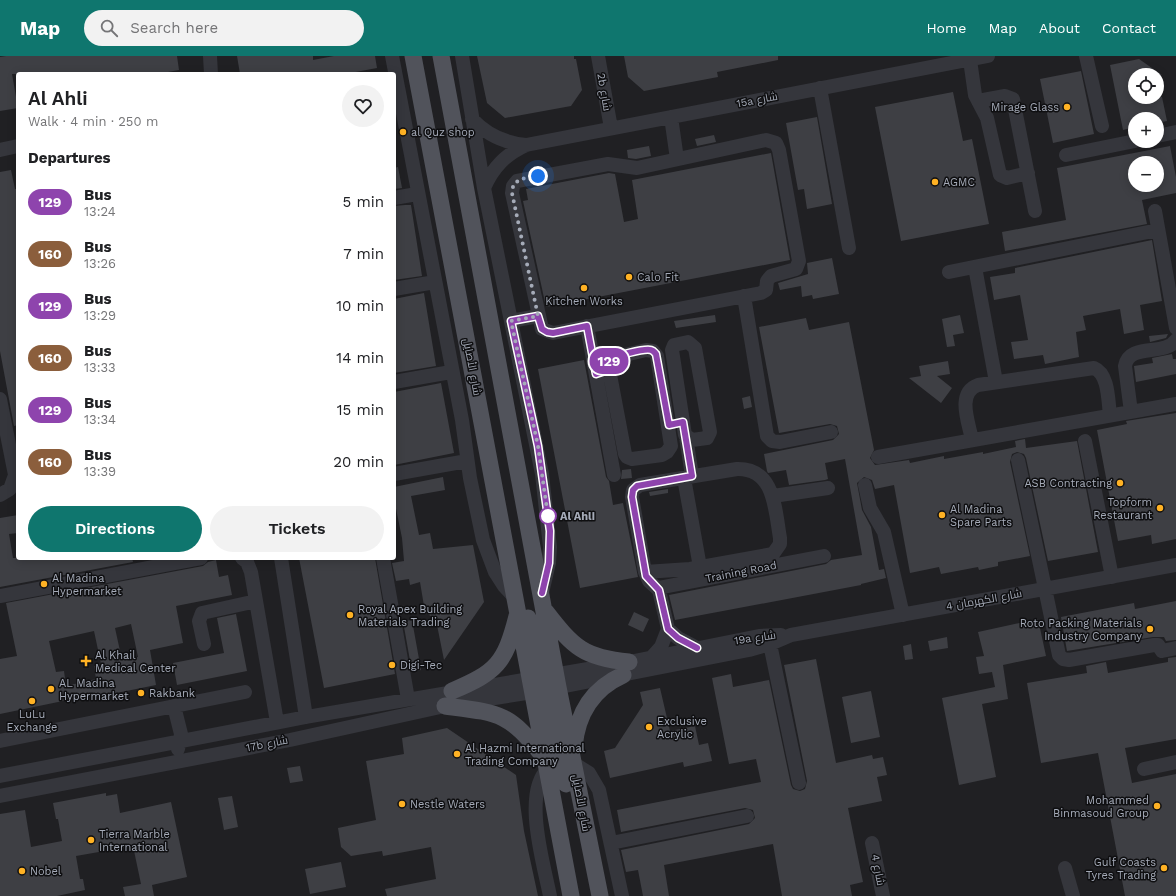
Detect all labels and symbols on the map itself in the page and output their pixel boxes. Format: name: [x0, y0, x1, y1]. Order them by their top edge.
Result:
street label: 2b شارع: [593, 72, 614, 112]
street label: 15a شارع: [735, 90, 779, 111]
place label: Mirage Glass: [991, 101, 1059, 114]
marker: Mirage Glass: [1062, 102, 1072, 112]
place label: al Quz shop: [411, 126, 475, 139]
marker: al Quz shop: [398, 127, 408, 137]
your location: [528, 166, 548, 186]
place label: AGMC: [943, 176, 975, 189]
marker: AGMC: [930, 177, 940, 187]
place label: Calo Fit: [637, 271, 679, 284]
marker: Calo Fit: [624, 272, 634, 282]
marker: Kitchen Works: [579, 283, 589, 293]
place label: Kitchen Works: [545, 295, 623, 308]
street label: شارع الأصايل: [459, 337, 484, 397]
line badge: 129: [586, 348, 632, 374]
place label: ASB Contracting: [1024, 477, 1112, 490]
marker: ASB Contracting: [1115, 478, 1125, 488]
place label: Topform Restaurant: [1093, 496, 1152, 522]
place label: Al Madina Spare Parts: [950, 503, 1012, 529]
marker: Topform Restaurant: [1155, 503, 1165, 513]
marker: Al Ahli: [539, 507, 557, 525]
place label: Al Ahli: [560, 510, 595, 523]
marker: Al Madina Spare Parts: [937, 510, 947, 520]
street label: Training Road: [704, 559, 778, 585]
place label: Al Madina Hypermarket: [52, 572, 122, 598]
marker: Al Madina Hypermarket: [39, 579, 49, 589]
street label: شارع الكهرمان 4: [945, 587, 1023, 614]
place label: Royal Apex Building Materials Trading: [358, 603, 462, 629]
marker: Royal Apex Building Materials Trading: [345, 610, 355, 620]
place label: Roto Packing Materials Industry Company: [1020, 617, 1142, 643]
marker: Roto Packing Materials Industry Company: [1145, 624, 1155, 634]
street label: 19a شارع: [733, 629, 777, 648]
place label: Al Khail Medical Center: [95, 649, 176, 675]
marker: Al Khail Medical Center: [80, 655, 92, 667]
place label: Digi-Tec: [400, 659, 442, 672]
marker: Digi-Tec: [387, 660, 397, 670]
place label: AL Madina Hypermarket: [59, 677, 129, 703]
marker: AL Madina Hypermarket: [46, 684, 56, 694]
place label: Rakbank: [149, 687, 195, 700]
marker: Rakbank: [136, 688, 146, 698]
marker: LuLu Exchange: [27, 696, 37, 706]
place label: LuLu Exchange: [7, 708, 57, 734]
place label: Exclusive Acrylic: [657, 715, 707, 741]
marker: Exclusive Acrylic: [644, 722, 654, 732]
street label: 17b شارع: [245, 734, 289, 755]
place label: Al Hazmi International Trading Company: [465, 742, 586, 768]
marker: Al Hazmi International Trading Company: [452, 749, 462, 759]
street label: شارع الأصايل: [568, 773, 593, 833]
place label: Mohammed Binmasoud Group: [1053, 794, 1149, 820]
place label: Nestle Waters: [410, 798, 485, 811]
marker: Nestle Waters: [397, 799, 407, 809]
marker: Mohammed Binmasoud Group: [1152, 801, 1162, 811]
place label: Tierra Marble International: [99, 828, 170, 854]
marker: Tierra Marble International: [86, 835, 96, 845]
street label: شارع 4: [868, 853, 887, 887]
place label: Gulf Coasts Tyres Trading: [1086, 856, 1156, 882]
marker: Gulf Coasts Tyres Trading: [1159, 863, 1169, 873]
place label: Nobel: [30, 865, 62, 878]
marker: Nobel: [17, 866, 27, 876]

